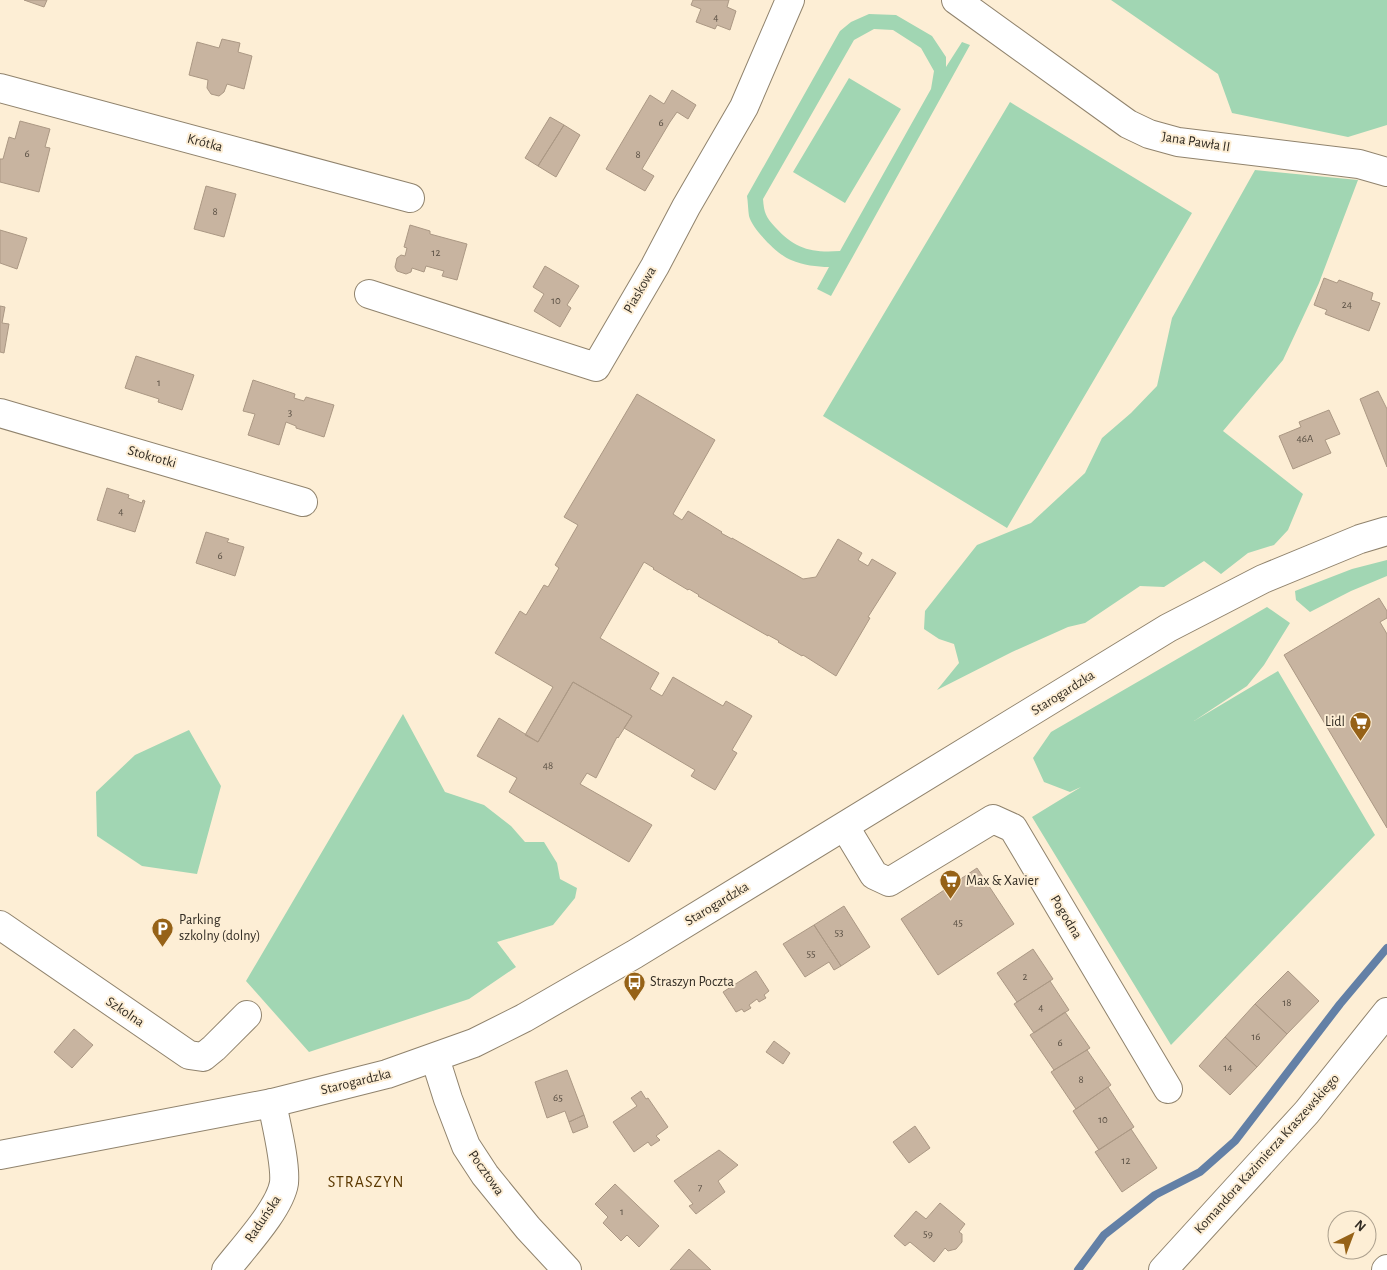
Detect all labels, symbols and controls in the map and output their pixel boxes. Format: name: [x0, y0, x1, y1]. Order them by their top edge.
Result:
house number: 4: [713, 12, 719, 23]
house number: 6: [658, 117, 664, 128]
street label: Jana Pawła II: [1161, 130, 1231, 154]
street label: Krótka: [186, 132, 225, 155]
house number: 6: [24, 148, 30, 159]
house number: 8: [635, 149, 641, 160]
house number: 8: [212, 206, 218, 217]
house number: 12: [432, 247, 440, 258]
street label: Piaskowa: [621, 264, 659, 316]
house number: 10: [551, 295, 561, 306]
house number: 24: [1342, 299, 1352, 310]
house number: 1: [157, 377, 161, 388]
house number: 3: [288, 407, 293, 418]
house number: 46A: [1297, 433, 1314, 444]
street label: Stokrotki: [126, 443, 178, 471]
house number: 4: [118, 506, 124, 517]
house number: 6: [217, 550, 223, 561]
street label: Starogardzka: [1029, 668, 1098, 718]
supermarket icon: Lidl: [1349, 710, 1373, 741]
place label: Lidl: [1325, 715, 1345, 729]
house number: 48: [543, 760, 553, 771]
supermarket icon: Max & Xavier: [938, 869, 962, 900]
place label: Max & Xavier: [966, 874, 1039, 888]
street label: Starogardzka: [683, 879, 752, 929]
street label: Pogodna: [1048, 893, 1085, 942]
place label: Parking szkolny (dolny): [179, 913, 261, 943]
parking icon: Parking szkolny (dolny): [151, 916, 175, 947]
house number: 45: [953, 917, 963, 928]
house number: 53: [834, 927, 844, 938]
house number: 55: [806, 948, 816, 959]
bus stop icon: Straszyn Poczta: [622, 970, 646, 1001]
house number: 2: [1022, 971, 1028, 982]
place label: Straszyn Poczta: [650, 975, 735, 989]
street label: Szkolna: [103, 994, 147, 1030]
house number: 18: [1283, 997, 1292, 1008]
house number: 4: [1038, 1002, 1044, 1013]
house number: 16: [1252, 1031, 1260, 1042]
house number: 6: [1057, 1037, 1063, 1048]
house number: 14: [1223, 1062, 1233, 1073]
street label: Starogardzka: [319, 1066, 393, 1097]
street label: Komandora Kazimierza Kraszewskiego: [1192, 1071, 1342, 1236]
house number: 8: [1078, 1074, 1084, 1085]
house number: 65: [553, 1092, 563, 1103]
house number: 10: [1098, 1114, 1108, 1125]
street label: Pocztowa: [466, 1148, 507, 1198]
house number: 12: [1122, 1155, 1130, 1166]
district label: STRASZYN: [328, 1174, 404, 1190]
house number: 7: [698, 1182, 703, 1193]
street label: Raduńska: [242, 1193, 284, 1245]
house number: 1: [620, 1206, 624, 1217]
north arrow: [1327, 1210, 1377, 1260]
text: N: [1352, 1218, 1368, 1235]
house number: 59: [923, 1228, 933, 1239]

